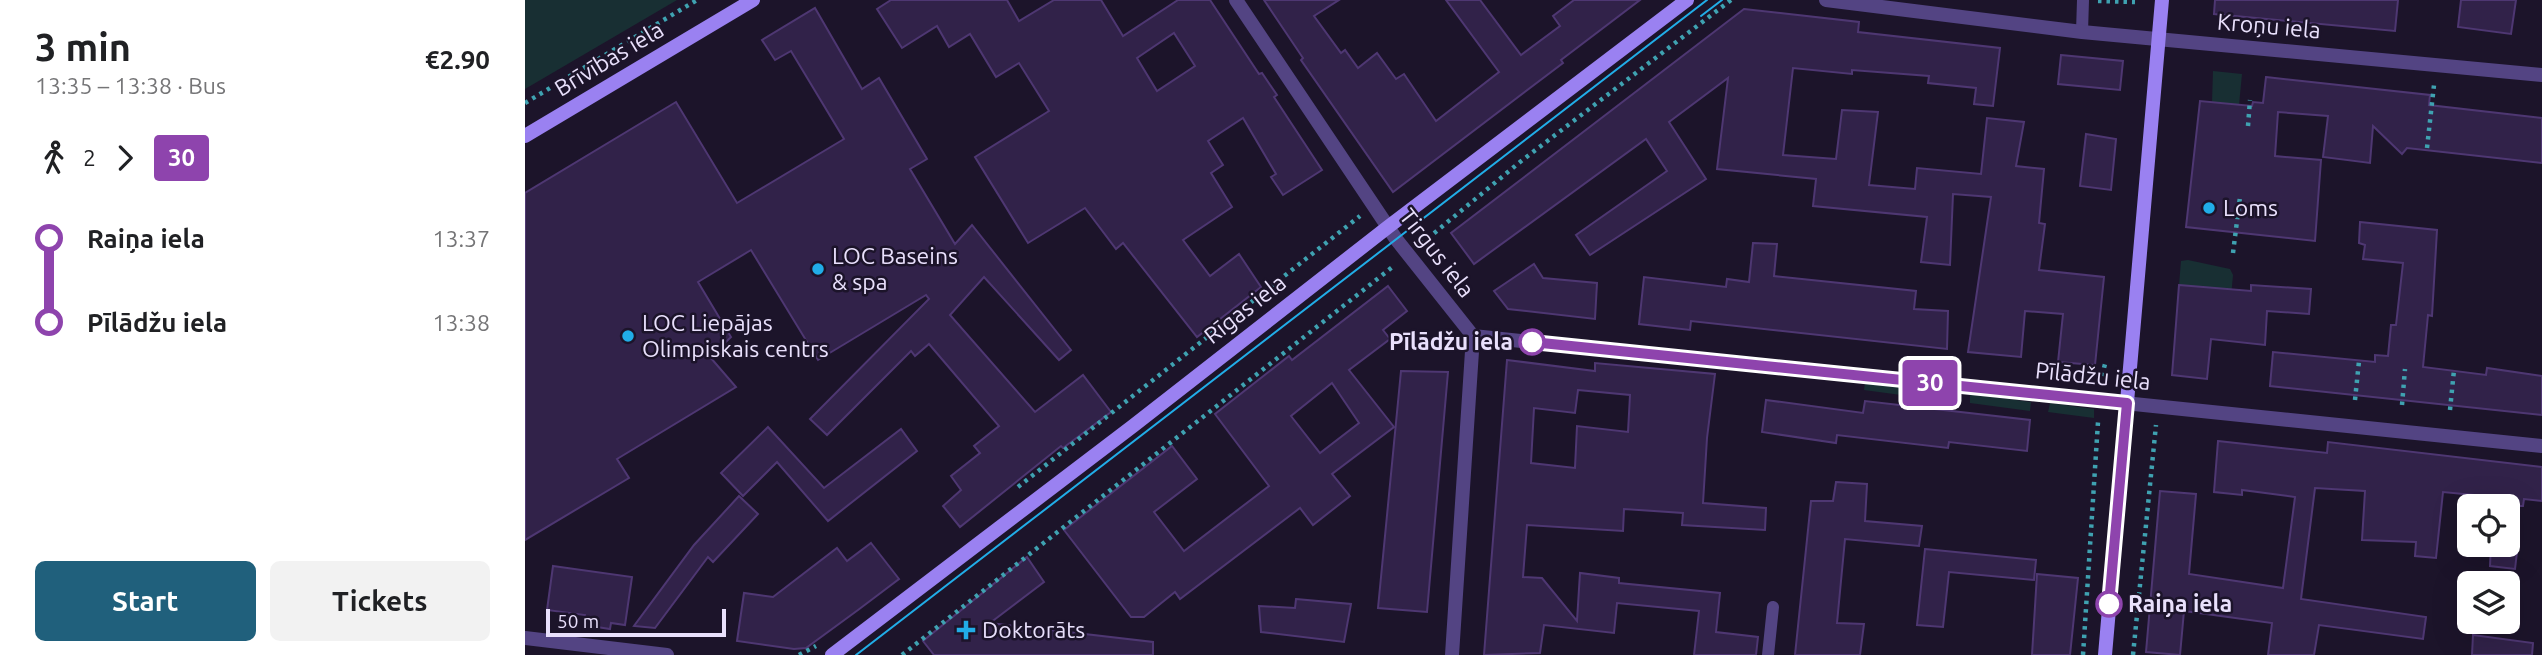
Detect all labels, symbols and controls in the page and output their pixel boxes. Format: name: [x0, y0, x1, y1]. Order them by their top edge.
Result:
street label: Kroņu iela: [2216, 9, 2322, 42]
street label: Brīvības iela: [550, 16, 668, 101]
text: 3 min: [35, 26, 131, 68]
text: €2.90: [425, 45, 490, 74]
text: 13:35 – 13:38 · Bus: [35, 73, 226, 98]
icon: walk: [35, 139, 73, 177]
icon: forward: [106, 139, 144, 177]
text: 30: [168, 144, 195, 171]
text: 2: [83, 145, 96, 170]
place label: Loms: [2223, 195, 2278, 220]
marker: Loms: [2201, 200, 2217, 216]
street label: Tirgus iela: [1395, 203, 1480, 302]
text: Raiņa iela: [87, 224, 205, 253]
text: 13:37: [432, 226, 490, 251]
place label: LOC Baseins & spa: [832, 243, 958, 294]
marker: LOC Baseins & spa: [810, 261, 826, 277]
street label: Rīgas iela: [1199, 269, 1290, 348]
text: Pīlādžu iela: [87, 308, 227, 337]
text: 13:38: [432, 310, 490, 335]
place label: LOC Liepājas Olimpiskais centrs: [642, 310, 829, 361]
marker: LOC Liepājas Olimpiskais centrs: [620, 328, 636, 344]
place label: Pīlādžu iela: [1389, 329, 1513, 354]
marker: Pīlādžu iela: [1519, 329, 1545, 355]
street label: Pīlādžu iela: [2034, 357, 2152, 394]
line badge: 30: [1899, 360, 1961, 406]
text: 30: [1916, 369, 1944, 396]
map controls: [2457, 494, 2520, 634]
button: locate: [2457, 494, 2520, 557]
button: Start: [35, 561, 256, 641]
button: Tickets: [270, 561, 490, 641]
button: layers: [2457, 571, 2520, 634]
marker: Raiņa iela: [2096, 591, 2122, 617]
place label: Raiņa iela: [2128, 591, 2232, 617]
scale bar: [546, 606, 726, 638]
text: 50 m: [557, 610, 599, 632]
place label: Doktorāts: [982, 617, 1085, 642]
marker: Doktorāts: [956, 620, 976, 640]

